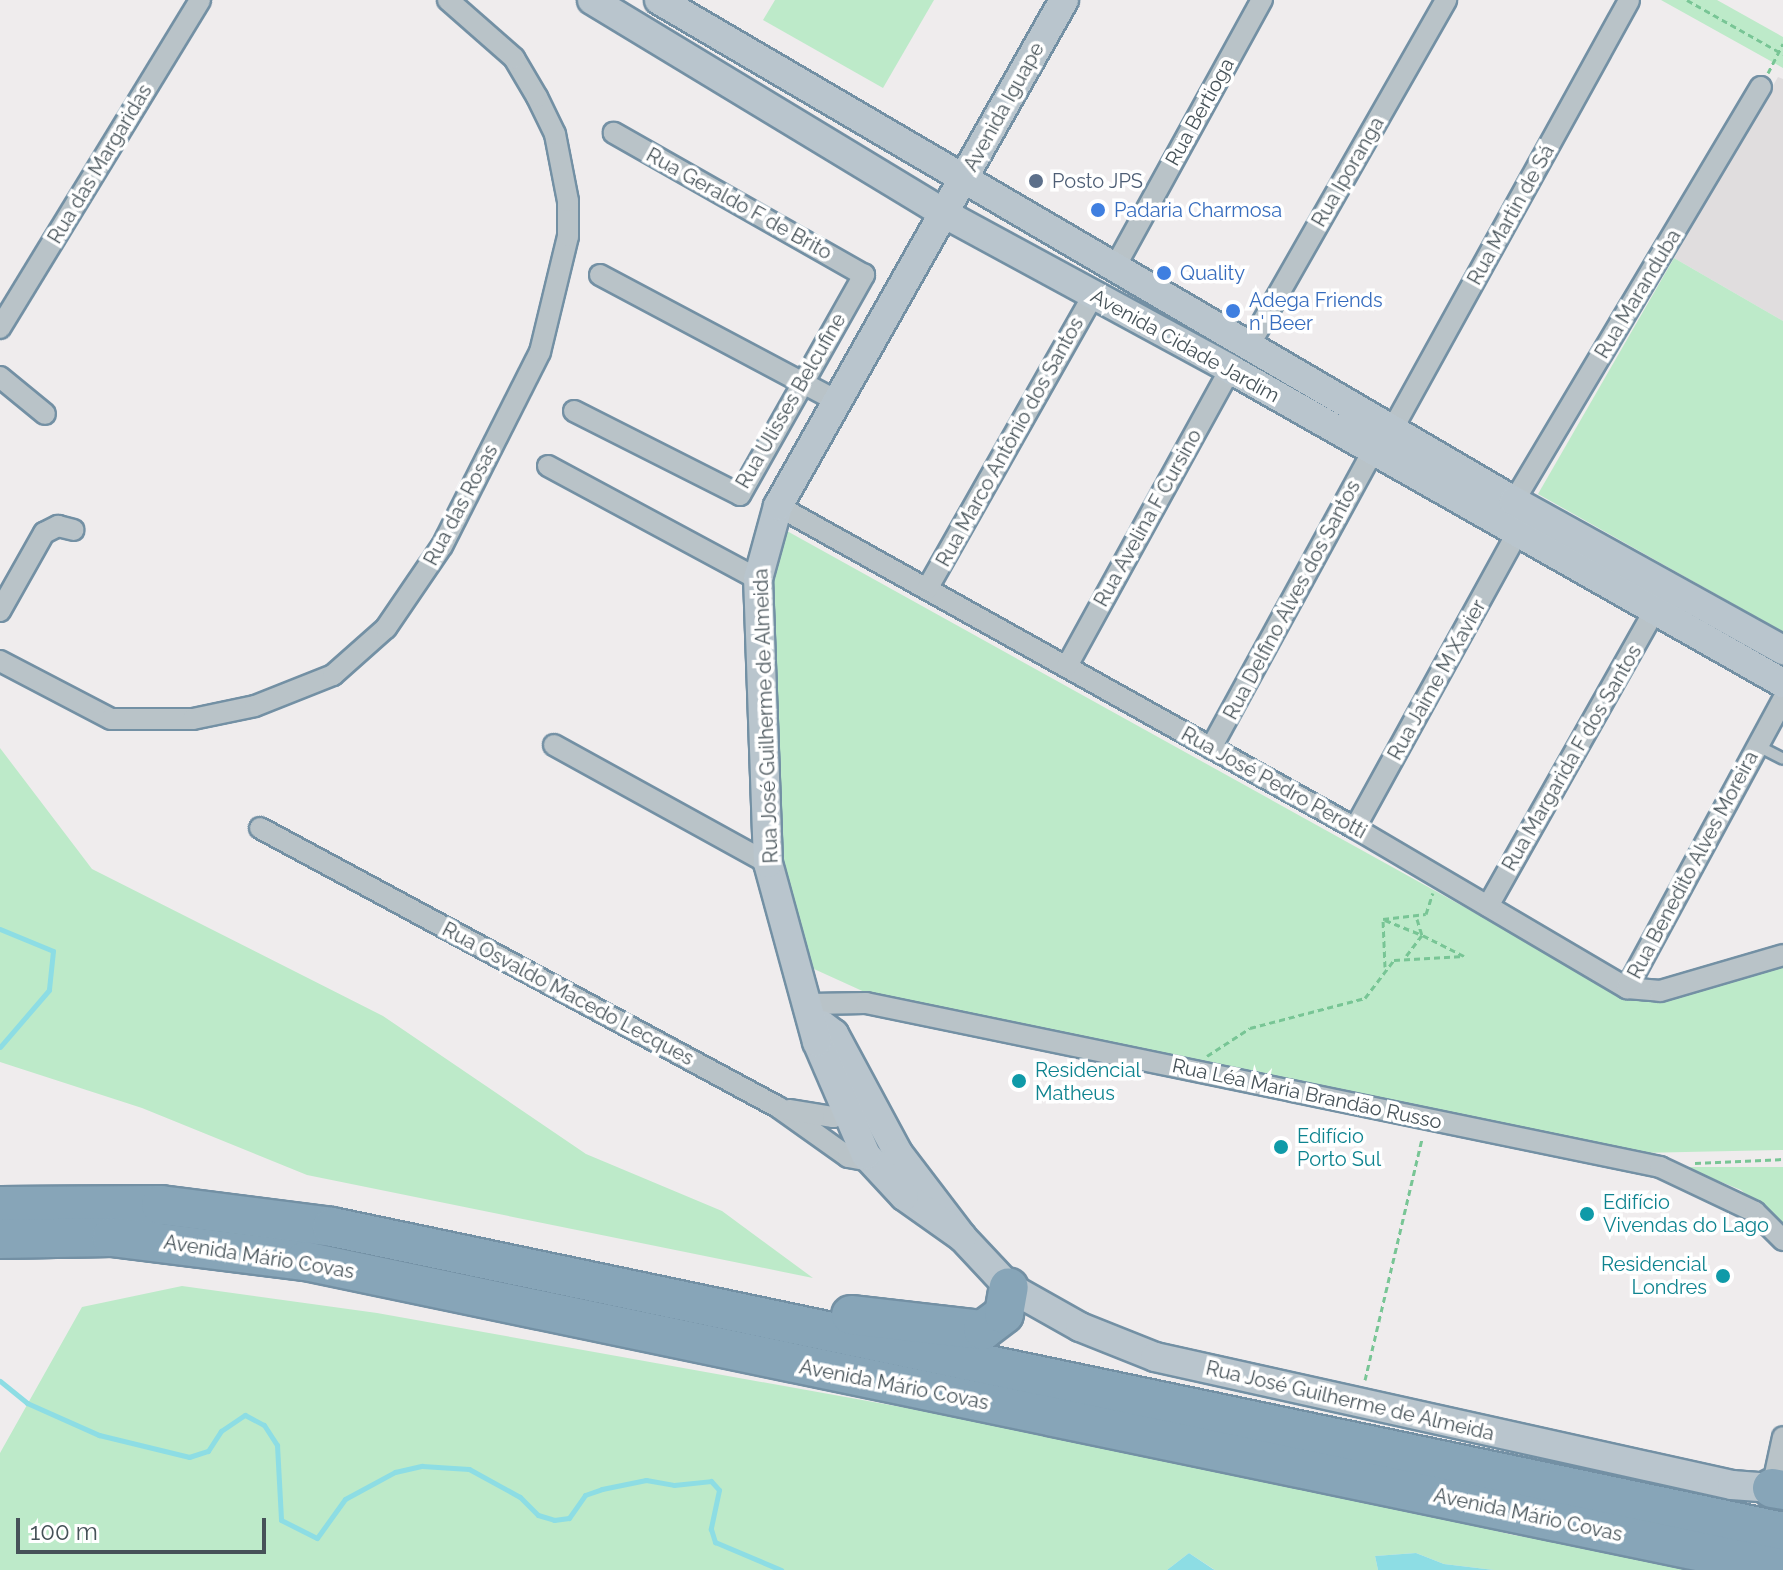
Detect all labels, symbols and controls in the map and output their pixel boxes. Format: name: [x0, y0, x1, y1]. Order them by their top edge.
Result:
street label: Avenida Iguape: [959, 38, 1049, 176]
street label: Rua Bertioga: [1161, 54, 1239, 170]
street label: Rua das Margaridas: [43, 80, 157, 248]
street label: Rua Iporanga: [1307, 113, 1389, 231]
street label: Rua Martin de Sá: [1463, 141, 1559, 289]
street label: Rua Geraldo F de Brito: [642, 143, 836, 265]
place label: Posto JPS: [1052, 169, 1144, 193]
marker: Posto JPS: [1027, 172, 1045, 190]
place label: Padaria Charmosa: [1114, 198, 1282, 222]
marker: Padaria Charmosa: [1089, 201, 1107, 219]
street label: Rua Maranduba: [1590, 225, 1686, 363]
place label: Quality: [1180, 261, 1245, 285]
marker: Quality: [1155, 264, 1173, 282]
street label: Avenida Cidade Jardim: [1086, 284, 1284, 408]
place label: Adega Friends n' Beer: [1249, 288, 1383, 335]
marker: Adega Friends n' Beer: [1224, 302, 1242, 320]
street label: Rua Ulisses Belcufine: [731, 309, 851, 493]
street label: Rua Marco Antônio dos Santos: [931, 313, 1089, 571]
street label: Rua Avelina F Cursino: [1089, 425, 1207, 611]
street label: Rua das Rosas: [419, 440, 503, 570]
street label: Rua Delfino Alves dos Santos: [1218, 476, 1366, 724]
street label: Rua José Guilherme de Almeida: [749, 568, 783, 864]
street label: Rua Jaime M Xavier: [1383, 595, 1491, 765]
street label: Rua Margarida F dos Santos: [1497, 640, 1647, 876]
street label: Rua José Pedro Perotti: [1177, 722, 1371, 844]
street label: Rua Benedito Alves Moreira: [1623, 747, 1763, 983]
street label: Rua Osvaldo Macedo Lecques: [438, 917, 698, 1071]
street label: Rua Léa Maria Brandão Russo: [1170, 1054, 1444, 1134]
place label: Residencial Matheus: [1035, 1058, 1141, 1105]
marker: Residencial Matheus: [1010, 1072, 1028, 1090]
place label: Edifício Porto Sul: [1297, 1124, 1381, 1171]
marker: Edifício Porto Sul: [1272, 1138, 1290, 1156]
place label: Edifício Vivendas do Lago: [1603, 1190, 1769, 1237]
marker: Edifício Vivendas do Lago: [1578, 1205, 1596, 1223]
street label: Avenida Mário Covas: [162, 1230, 356, 1284]
place label: Residencial Londres: [1601, 1252, 1707, 1299]
marker: Residencial Londres: [1714, 1267, 1732, 1285]
street label: Avenida Mário Covas: [797, 1355, 991, 1415]
street label: Rua José Guilherme de Almeida: [1203, 1356, 1497, 1446]
street label: Avenida Mário Covas: [1431, 1483, 1625, 1547]
scale bar: [20, 1502, 270, 1552]
text: 100 m: [30, 1517, 98, 1546]

